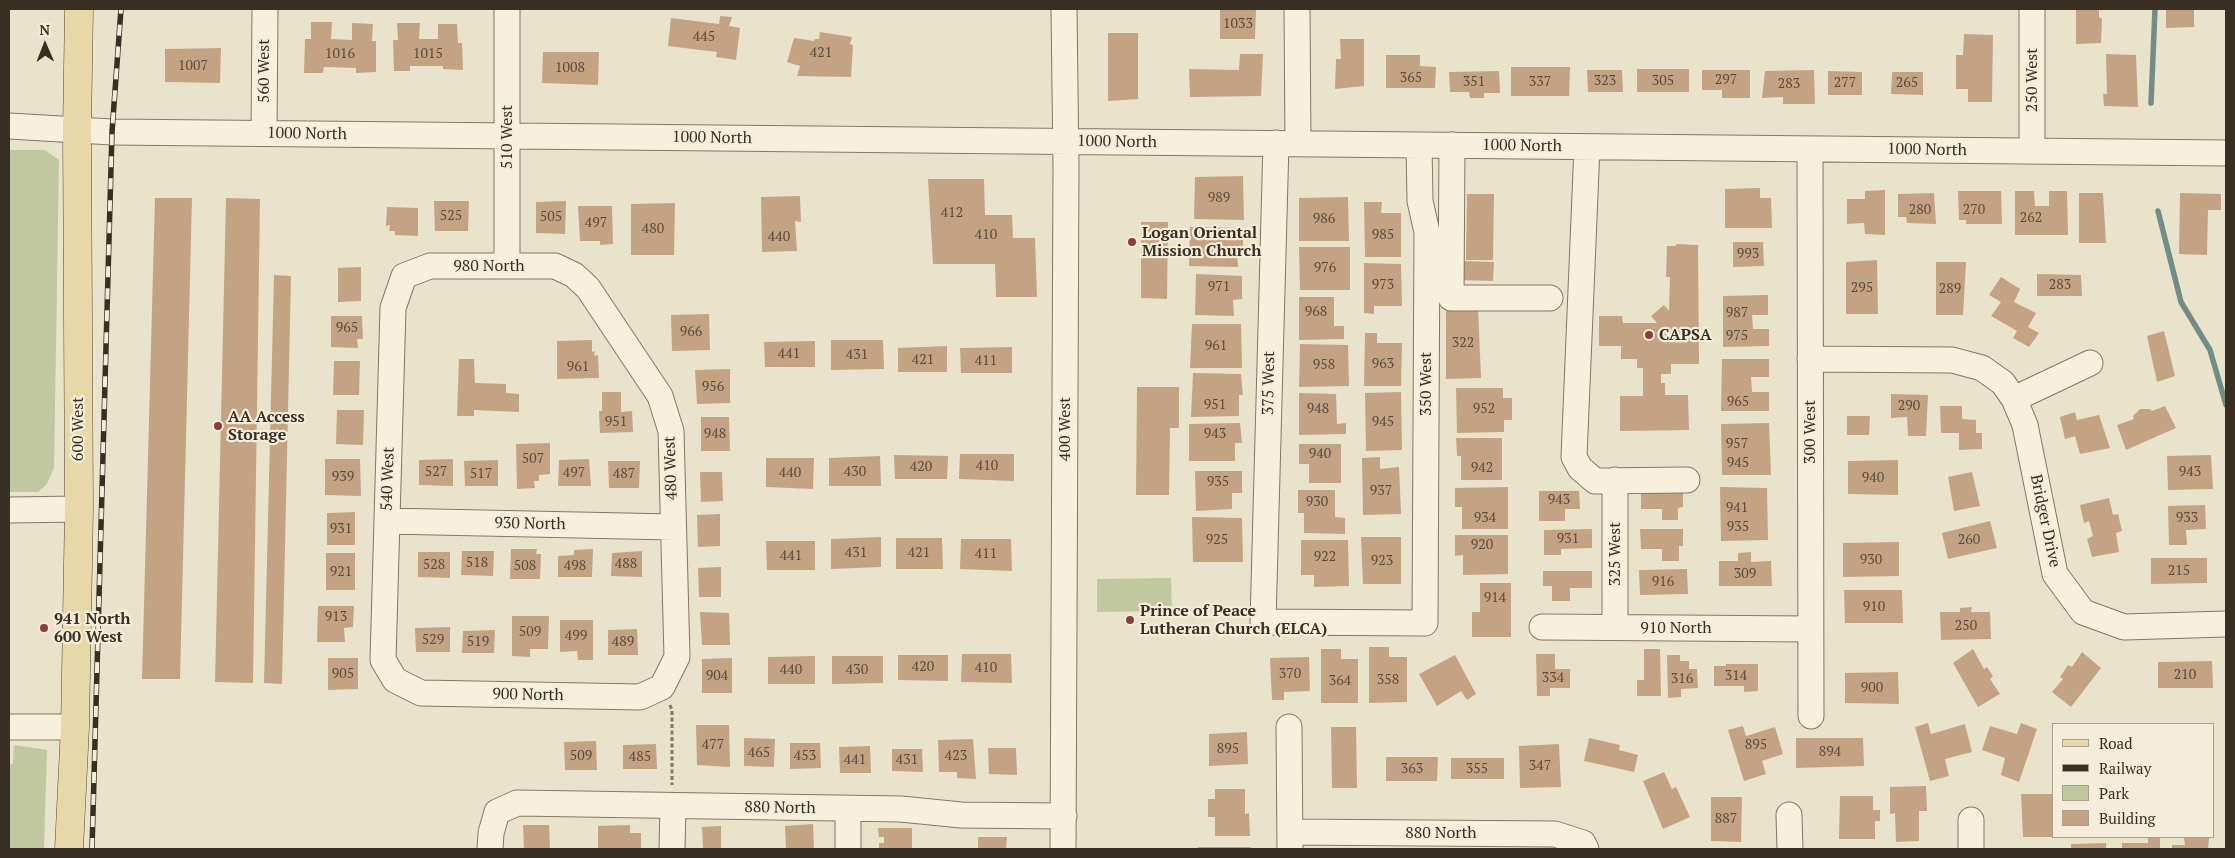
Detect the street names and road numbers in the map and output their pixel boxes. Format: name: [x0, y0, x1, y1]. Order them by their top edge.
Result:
street label: 560 West: [254, 39, 274, 103]
street label: 250 West: [2022, 48, 2042, 112]
street label: 510 West: [497, 105, 517, 169]
street label: 1000 North: [267, 124, 347, 144]
street label: 1000 North: [672, 128, 752, 148]
street label: 1000 North: [1077, 132, 1157, 152]
street label: 1000 North: [1482, 136, 1562, 156]
street label: 1000 North: [1887, 140, 1967, 160]
street label: 980 North: [453, 256, 525, 276]
street label: 375 West: [1259, 351, 1279, 415]
street label: 350 West: [1416, 352, 1436, 416]
street label: 600 West: [68, 397, 88, 461]
street label: 400 West: [1055, 397, 1075, 461]
street label: 300 West: [1800, 400, 1820, 464]
street label: 480 West: [660, 436, 682, 500]
street label: 540 West: [377, 447, 399, 511]
street label: Bridger Drive: [2026, 473, 2064, 569]
street label: 930 North: [494, 514, 566, 534]
street label: 325 West: [1605, 522, 1625, 586]
street label: 910 North: [1640, 618, 1712, 638]
street label: 900 North: [492, 685, 564, 705]
street label: 880 North: [744, 798, 816, 818]
street label: 880 North: [1405, 823, 1477, 843]

